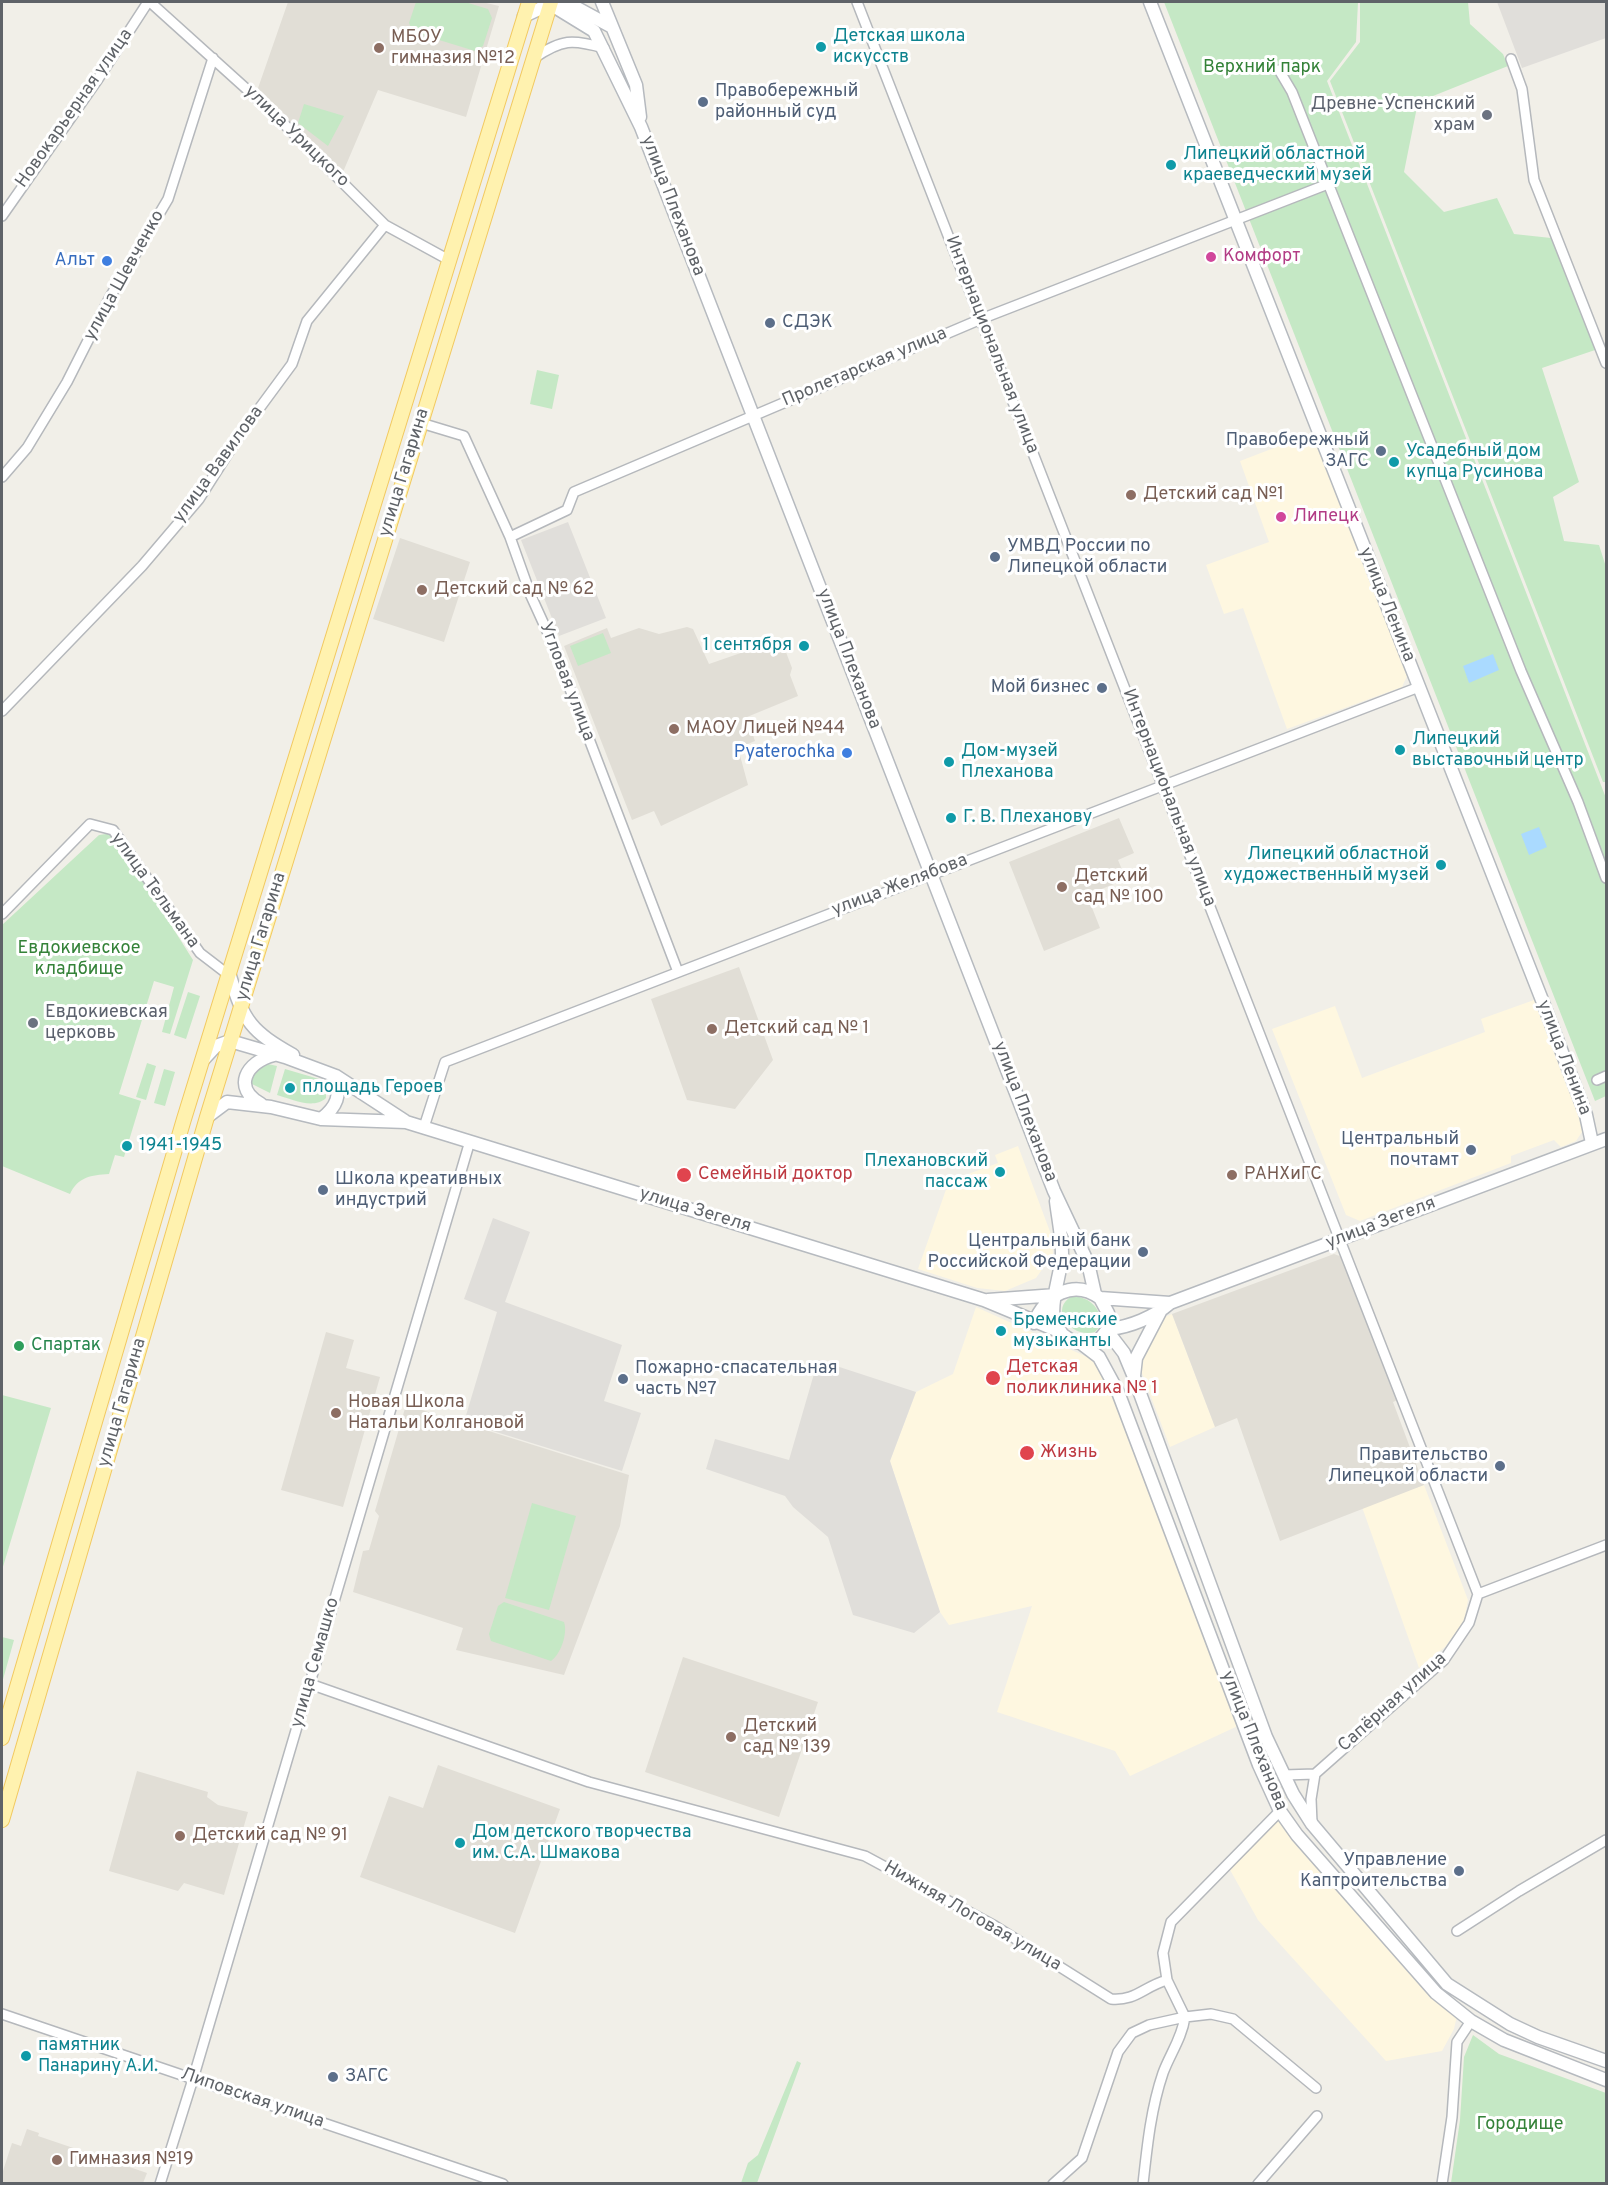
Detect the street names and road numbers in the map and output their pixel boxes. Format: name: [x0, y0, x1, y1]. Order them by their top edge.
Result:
street label: Новокарьерная улица: [12, 25, 138, 193]
street label: улица Урицкого: [239, 82, 353, 192]
street label: улица Плеханова: [635, 133, 709, 279]
street label: улица Шевченко: [80, 207, 170, 345]
street label: Интернациональная улица: [939, 233, 1043, 457]
street label: Пролетарская улица: [779, 324, 951, 412]
street label: улица Вавилова: [169, 402, 269, 528]
street label: улица Гагарина: [375, 406, 435, 540]
street label: улица Ленина: [1353, 545, 1419, 665]
street label: улица Плеханова: [811, 586, 885, 732]
street label: Угловая улица: [533, 619, 599, 745]
street label: Интернациональная улица: [1116, 686, 1220, 910]
street label: улица Тельмана: [105, 829, 203, 953]
street label: улица Желябова: [829, 850, 971, 922]
street label: улица Гагарина: [232, 870, 292, 1004]
street label: улица Ленина: [1531, 997, 1595, 1119]
street label: улица Плеханова: [987, 1039, 1061, 1185]
street label: улица Зегеля: [636, 1184, 754, 1238]
street label: улица Зегеля: [1323, 1193, 1439, 1255]
street label: улица Гагарина: [94, 1336, 152, 1470]
street label: улица Семашко: [287, 1595, 345, 1731]
street label: Сапёрная улица: [1334, 1649, 1452, 1757]
street label: улица Плеханова: [1215, 1668, 1291, 1814]
street label: Нижняя Логовая улица: [879, 1857, 1065, 1977]
street label: Липовская улица: [177, 2064, 327, 2134]

